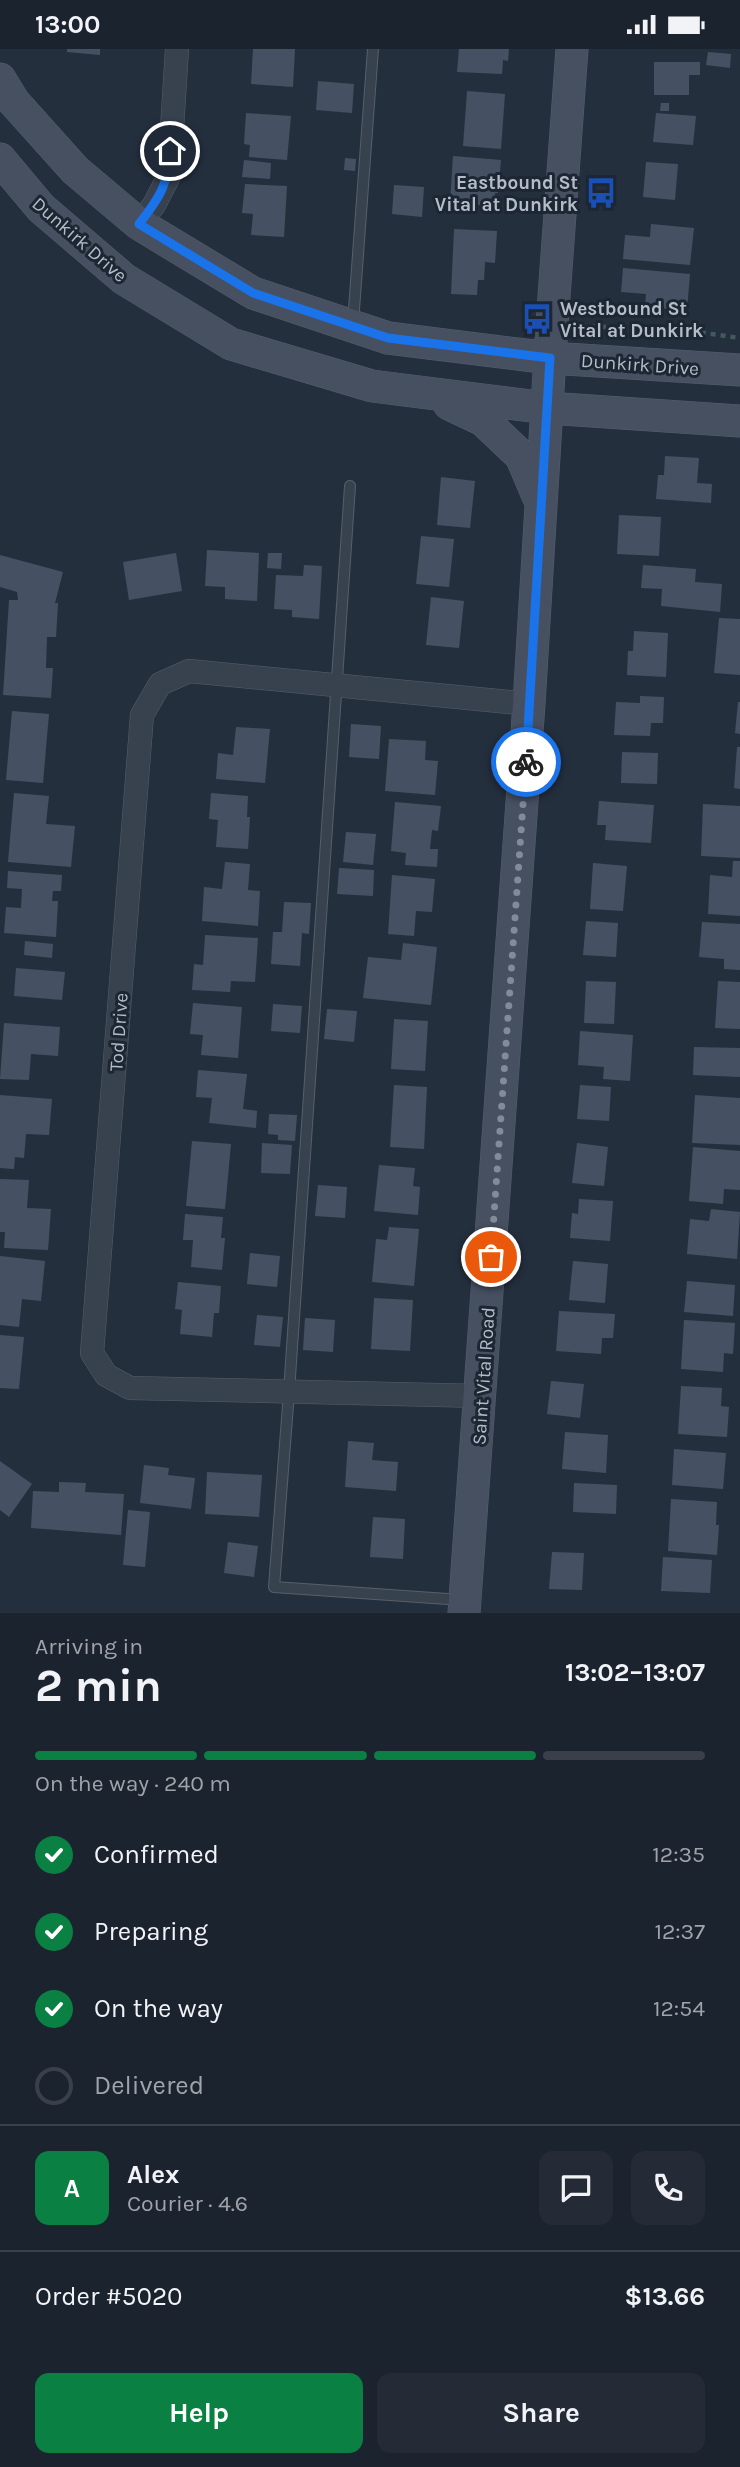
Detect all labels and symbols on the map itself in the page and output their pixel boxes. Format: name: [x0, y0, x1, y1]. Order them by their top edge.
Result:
pin: [140, 121, 200, 181]
place label: Eastbound St Vital at Dunkirk: [435, 172, 578, 216]
bus stop icon: Eastbound St Vital at Dunkirk: [584, 176, 618, 210]
street label: Dunkirk Drive: [27, 193, 131, 287]
place label: Westbound St Vital at Dunkirk: [560, 298, 703, 342]
bus stop icon: Westbound St Vital at Dunkirk: [520, 302, 554, 336]
street label: Dunkirk Drive: [580, 350, 700, 380]
courier: [491, 727, 561, 797]
street label: Tod Drive: [105, 992, 133, 1072]
pin: [461, 1227, 521, 1287]
street label: Saint Vital Road: [468, 1306, 500, 1446]

